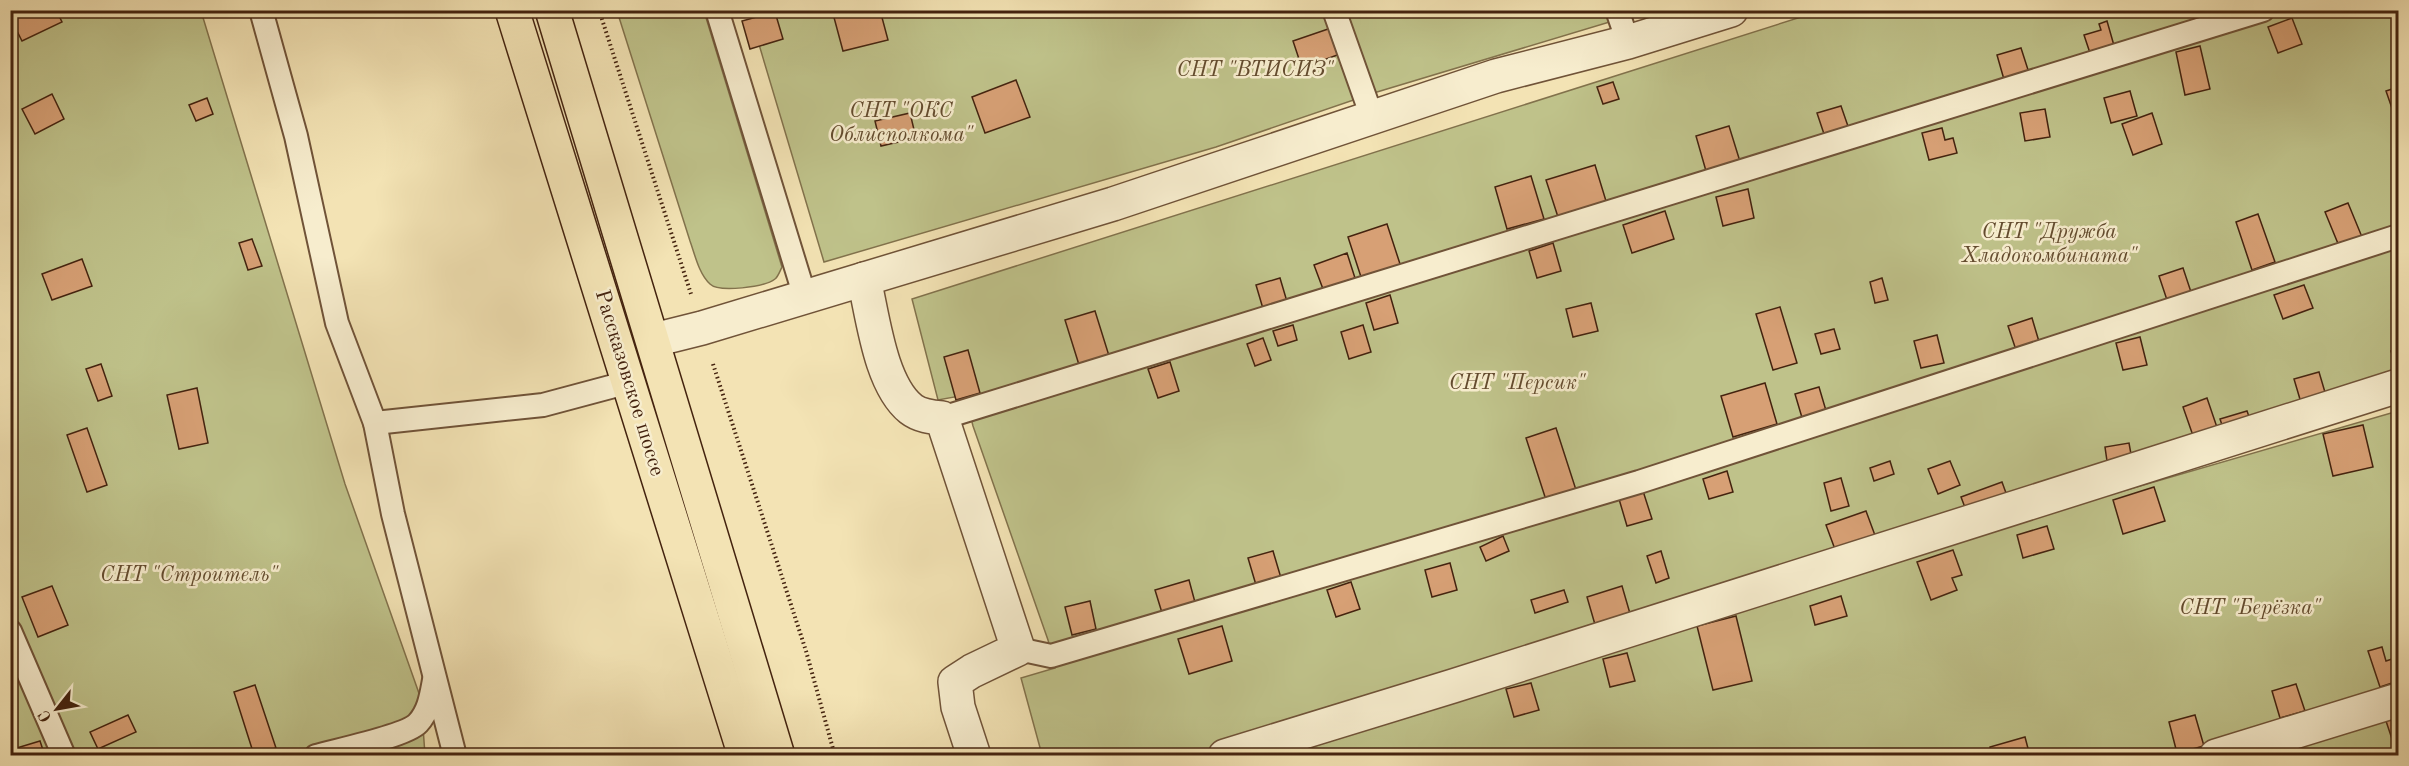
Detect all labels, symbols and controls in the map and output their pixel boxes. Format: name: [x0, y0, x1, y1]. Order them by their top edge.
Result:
park label: СНТ "ВТИСИЗ": [1176, 59, 1334, 81]
park label: СНТ "ОКС Облисполкома": [829, 101, 974, 146]
park label: СНТ "Дружба Хладокомбината": [1961, 222, 2138, 267]
street label: Рассказовское шоссе: [591, 287, 667, 479]
park label: СНТ "Персик": [1449, 373, 1586, 394]
park label: СНТ "Строитель": [100, 565, 279, 586]
park label: СНТ "Берёзка": [2179, 598, 2321, 619]
north arrow: [27, 679, 87, 739]
text: С: [36, 707, 55, 724]

